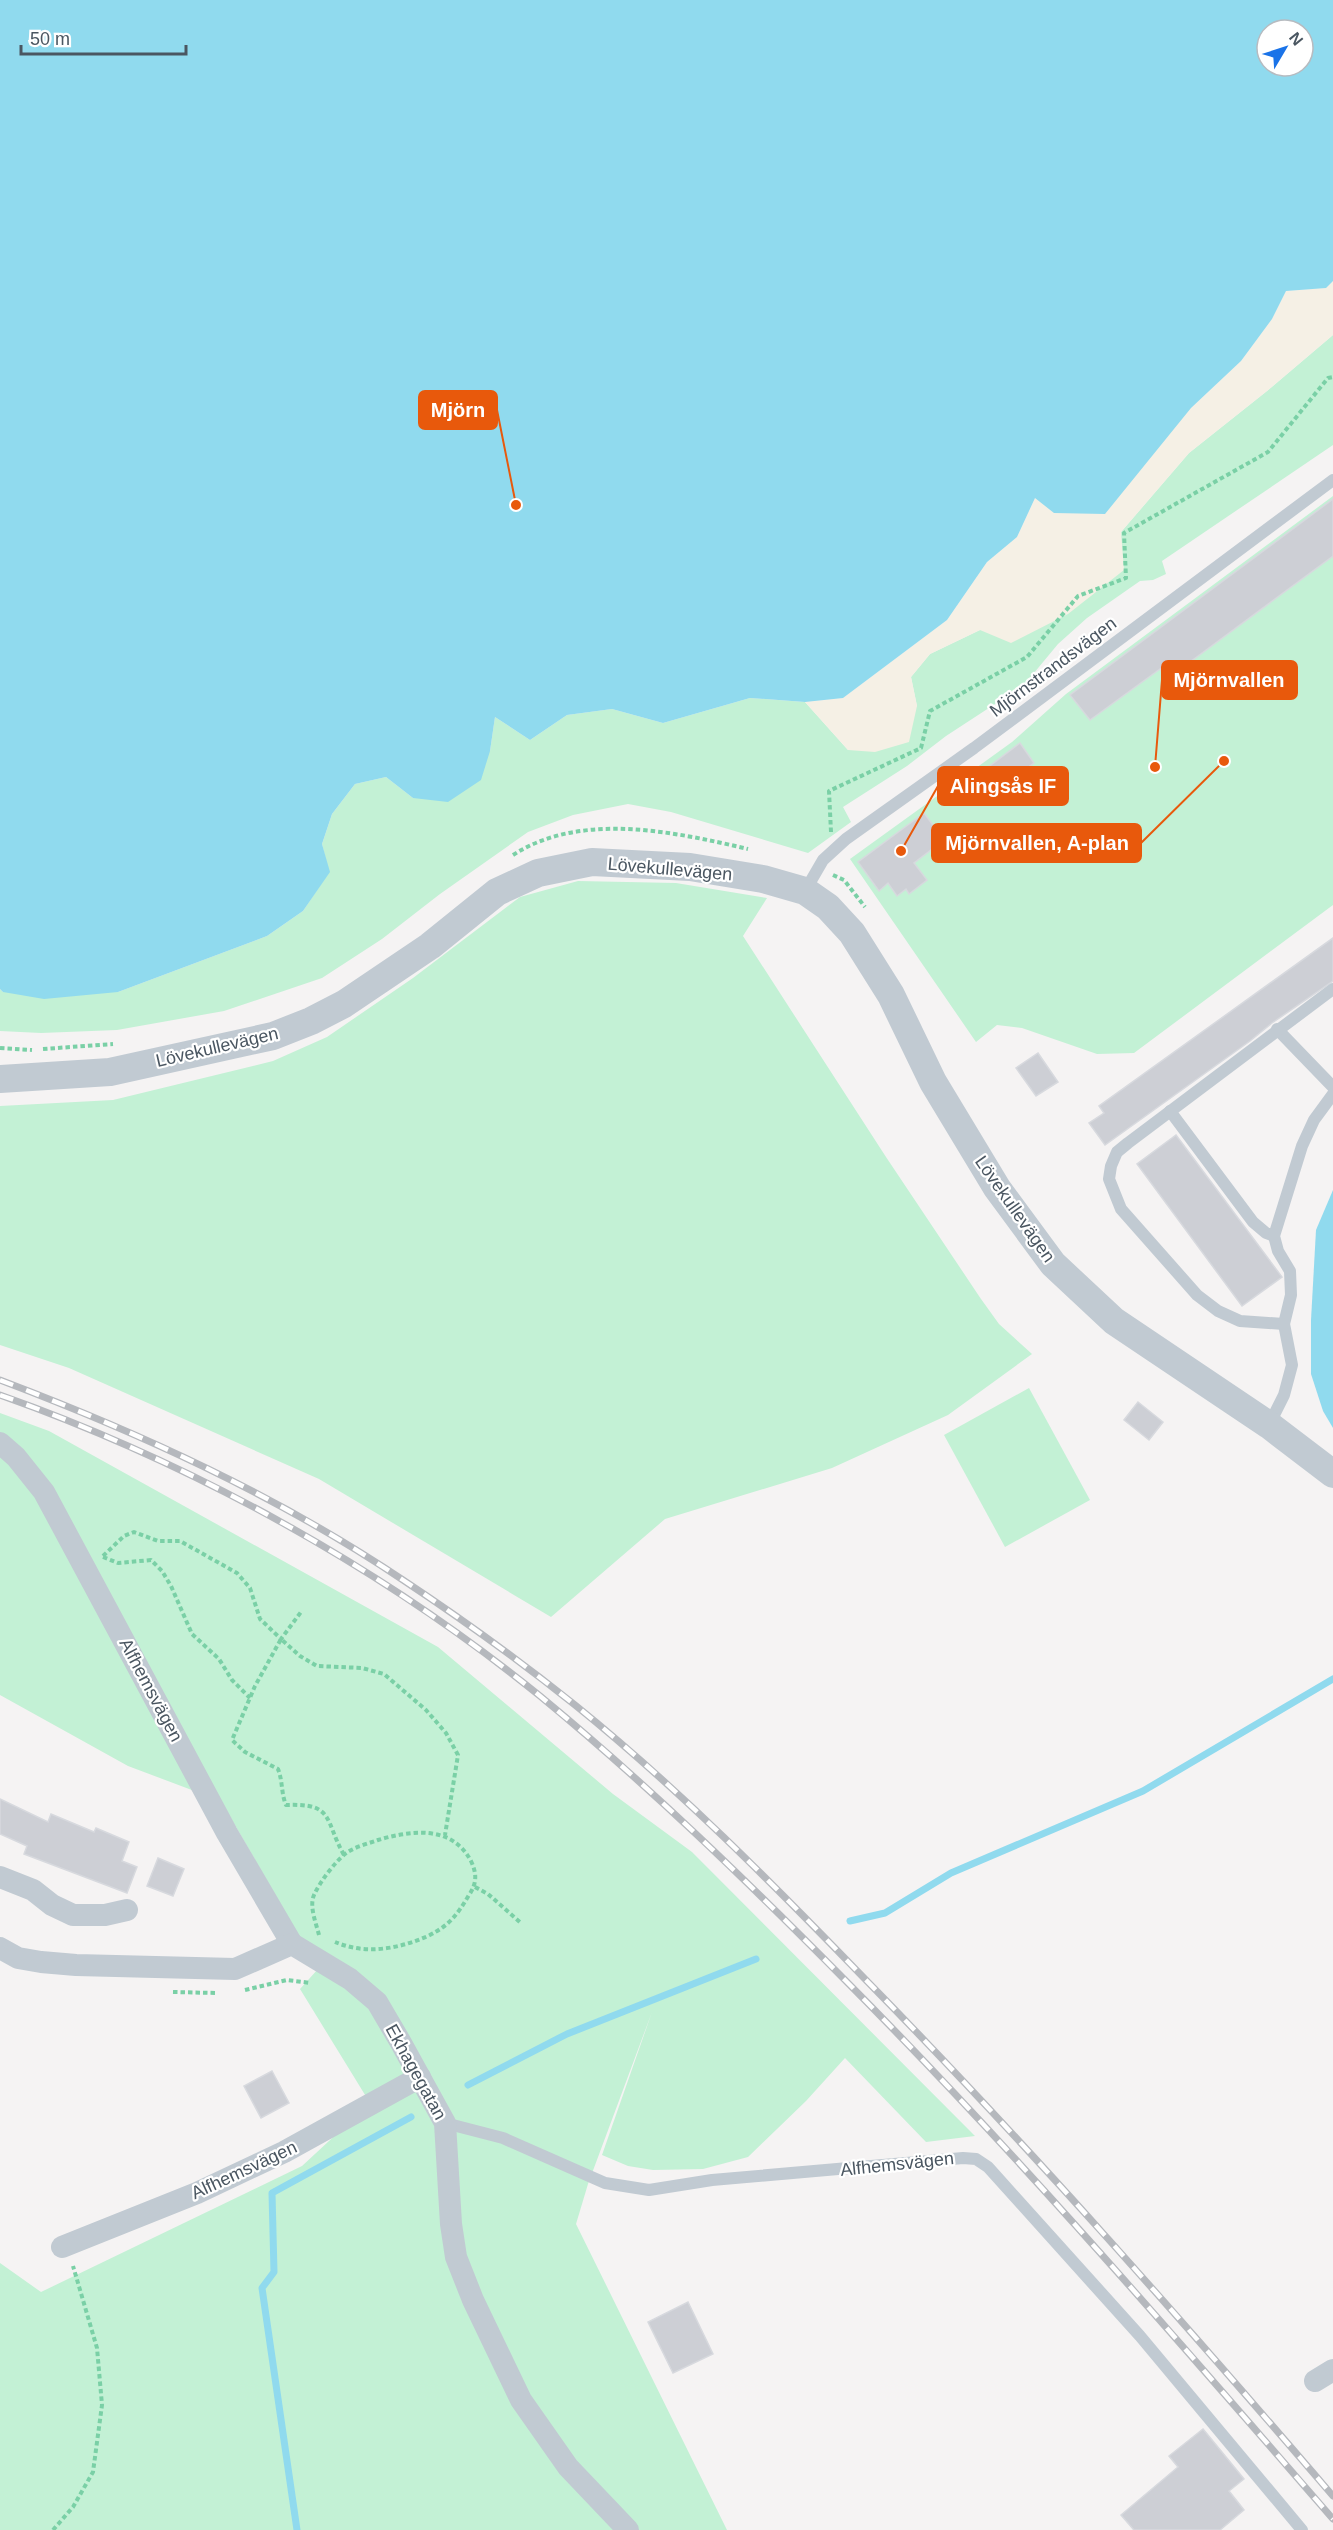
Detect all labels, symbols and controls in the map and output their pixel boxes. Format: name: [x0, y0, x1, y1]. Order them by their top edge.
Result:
scale bar: [21, 18, 186, 56]
north arrow: [1255, 18, 1315, 78]
text: 50 m: [30, 29, 70, 49]
text: N: [1286, 29, 1307, 49]
callout: Mjörn: [419, 391, 497, 429]
text: Mjörn: [431, 399, 485, 421]
street label: Mjörnstrandsvägen: [986, 613, 1120, 721]
callout: Mjörnvallen: [1162, 661, 1297, 699]
text: Mjörnvallen: [1173, 669, 1285, 691]
callout: Alingsås IF: [938, 767, 1068, 805]
text: Alingsås IF: [950, 775, 1056, 797]
callout: Mjörnvallen, A-plan: [932, 824, 1141, 862]
text: Mjörnvallen, A-plan: [945, 832, 1129, 854]
street label: Lövekullevägen: [607, 854, 733, 884]
street label: Lövekullevägen: [154, 1023, 280, 1071]
street label: Lövekullevägen: [971, 1152, 1059, 1266]
street label: Alfhemsvägen: [115, 1635, 187, 1745]
street label: Ekhagegatan: [382, 2021, 450, 2123]
street label: Alfhemsvägen: [188, 2137, 300, 2203]
street label: Alfhemsvägen: [839, 2148, 955, 2180]

